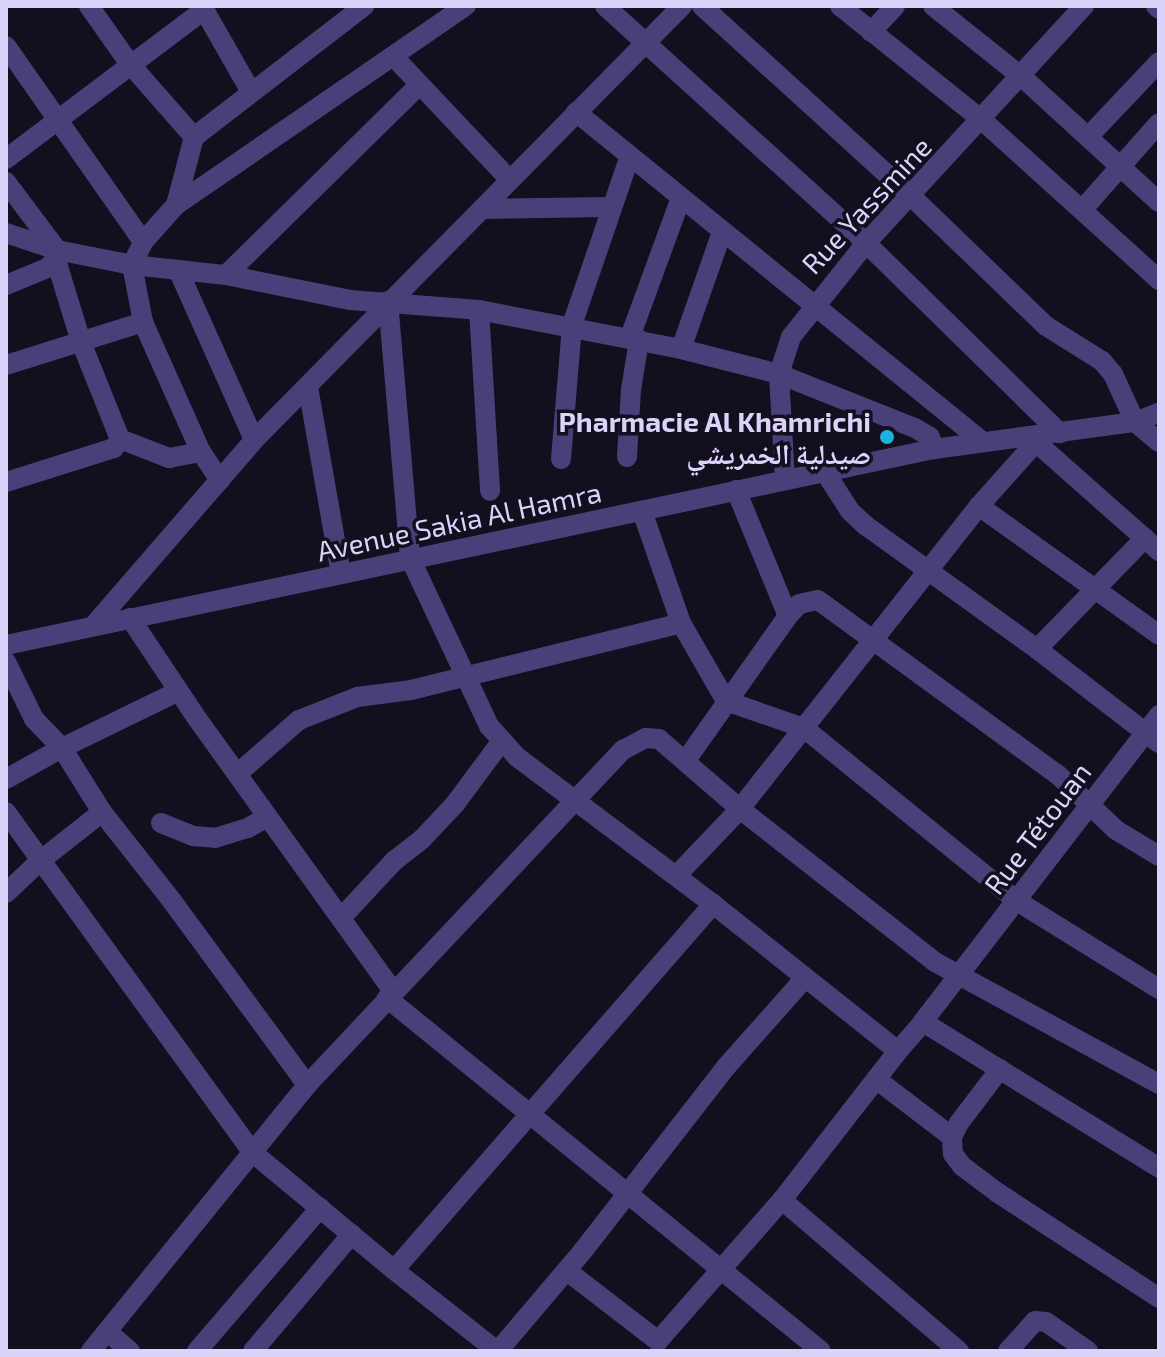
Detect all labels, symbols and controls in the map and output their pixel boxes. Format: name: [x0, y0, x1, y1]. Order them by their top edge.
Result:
street label: Rue Yassmine: [794, 129, 938, 281]
place label: Pharmacie Al Khamrichi صيدلية الخمريشي: [557, 404, 871, 470]
marker: Pharmacie Al Khamrichi صيدلية الخمريشي: [878, 428, 896, 446]
street label: Avenue Sakia Al Hamra: [313, 474, 605, 568]
street label: Rue Tétouan: [976, 755, 1098, 901]

